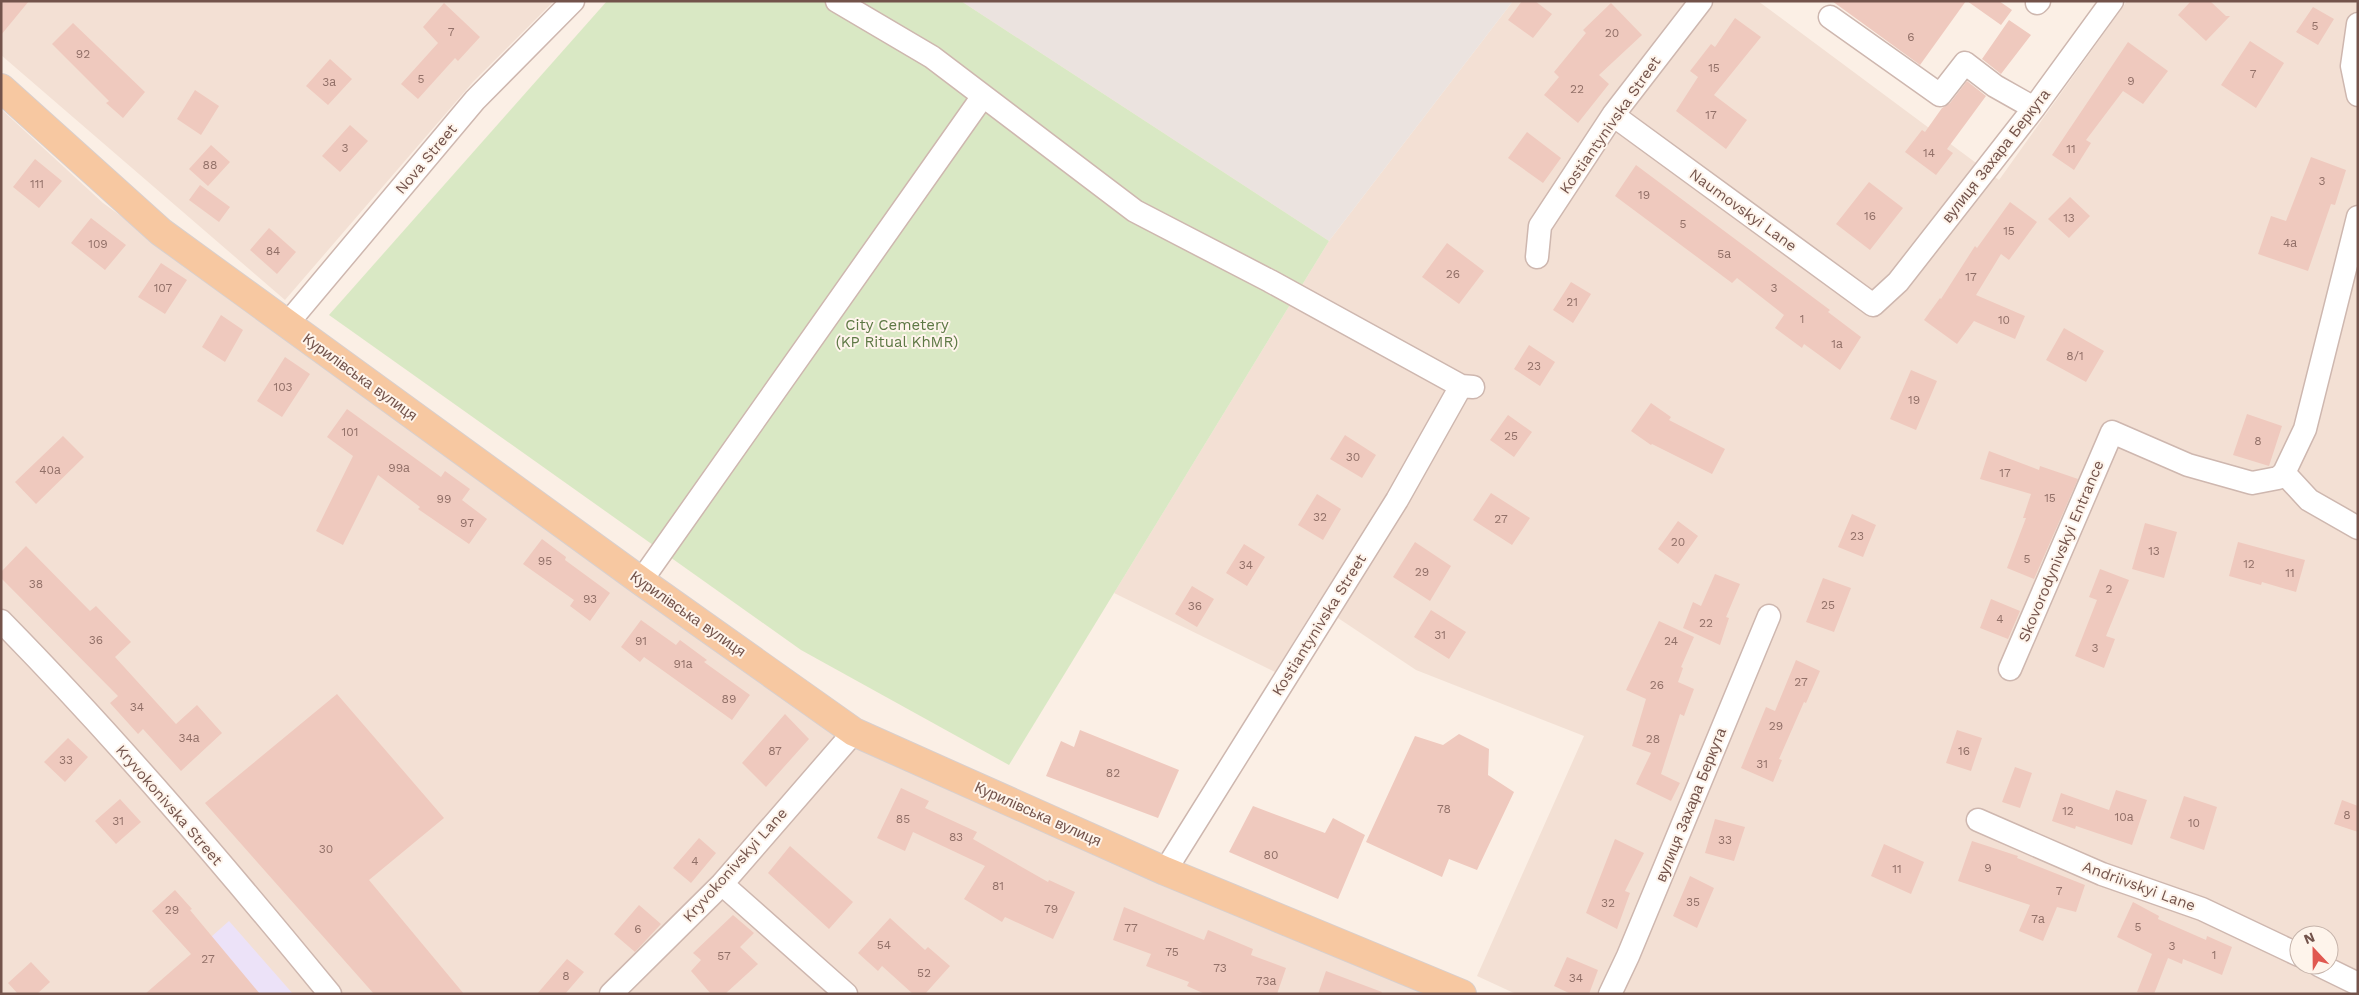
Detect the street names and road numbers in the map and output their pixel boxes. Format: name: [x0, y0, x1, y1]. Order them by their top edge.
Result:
street label: Kostiantynivska Street: [1556, 52, 1665, 197]
street label: вулиця Захара Беркута: [1938, 85, 2054, 226]
street label: Nova Street: [391, 120, 461, 198]
street label: Naumovskyi Lane: [1686, 165, 1800, 255]
street label: Курилівська вулиця: [299, 329, 421, 425]
street label: Skovorodynivskyi Entrance: [2015, 457, 2107, 645]
street label: Kostiantynivska Street: [1268, 550, 1370, 699]
street label: Курилівська вулиця: [627, 567, 749, 661]
street label: вулиця Захара Беркута: [1652, 725, 1730, 885]
street label: Kryvokonivska Street: [112, 741, 227, 869]
street label: Курилівська вулиця: [972, 778, 1104, 850]
street label: Kryvokonivskyi Lane: [679, 804, 791, 926]
street label: Andriivskyi Lane: [2080, 857, 2198, 915]

